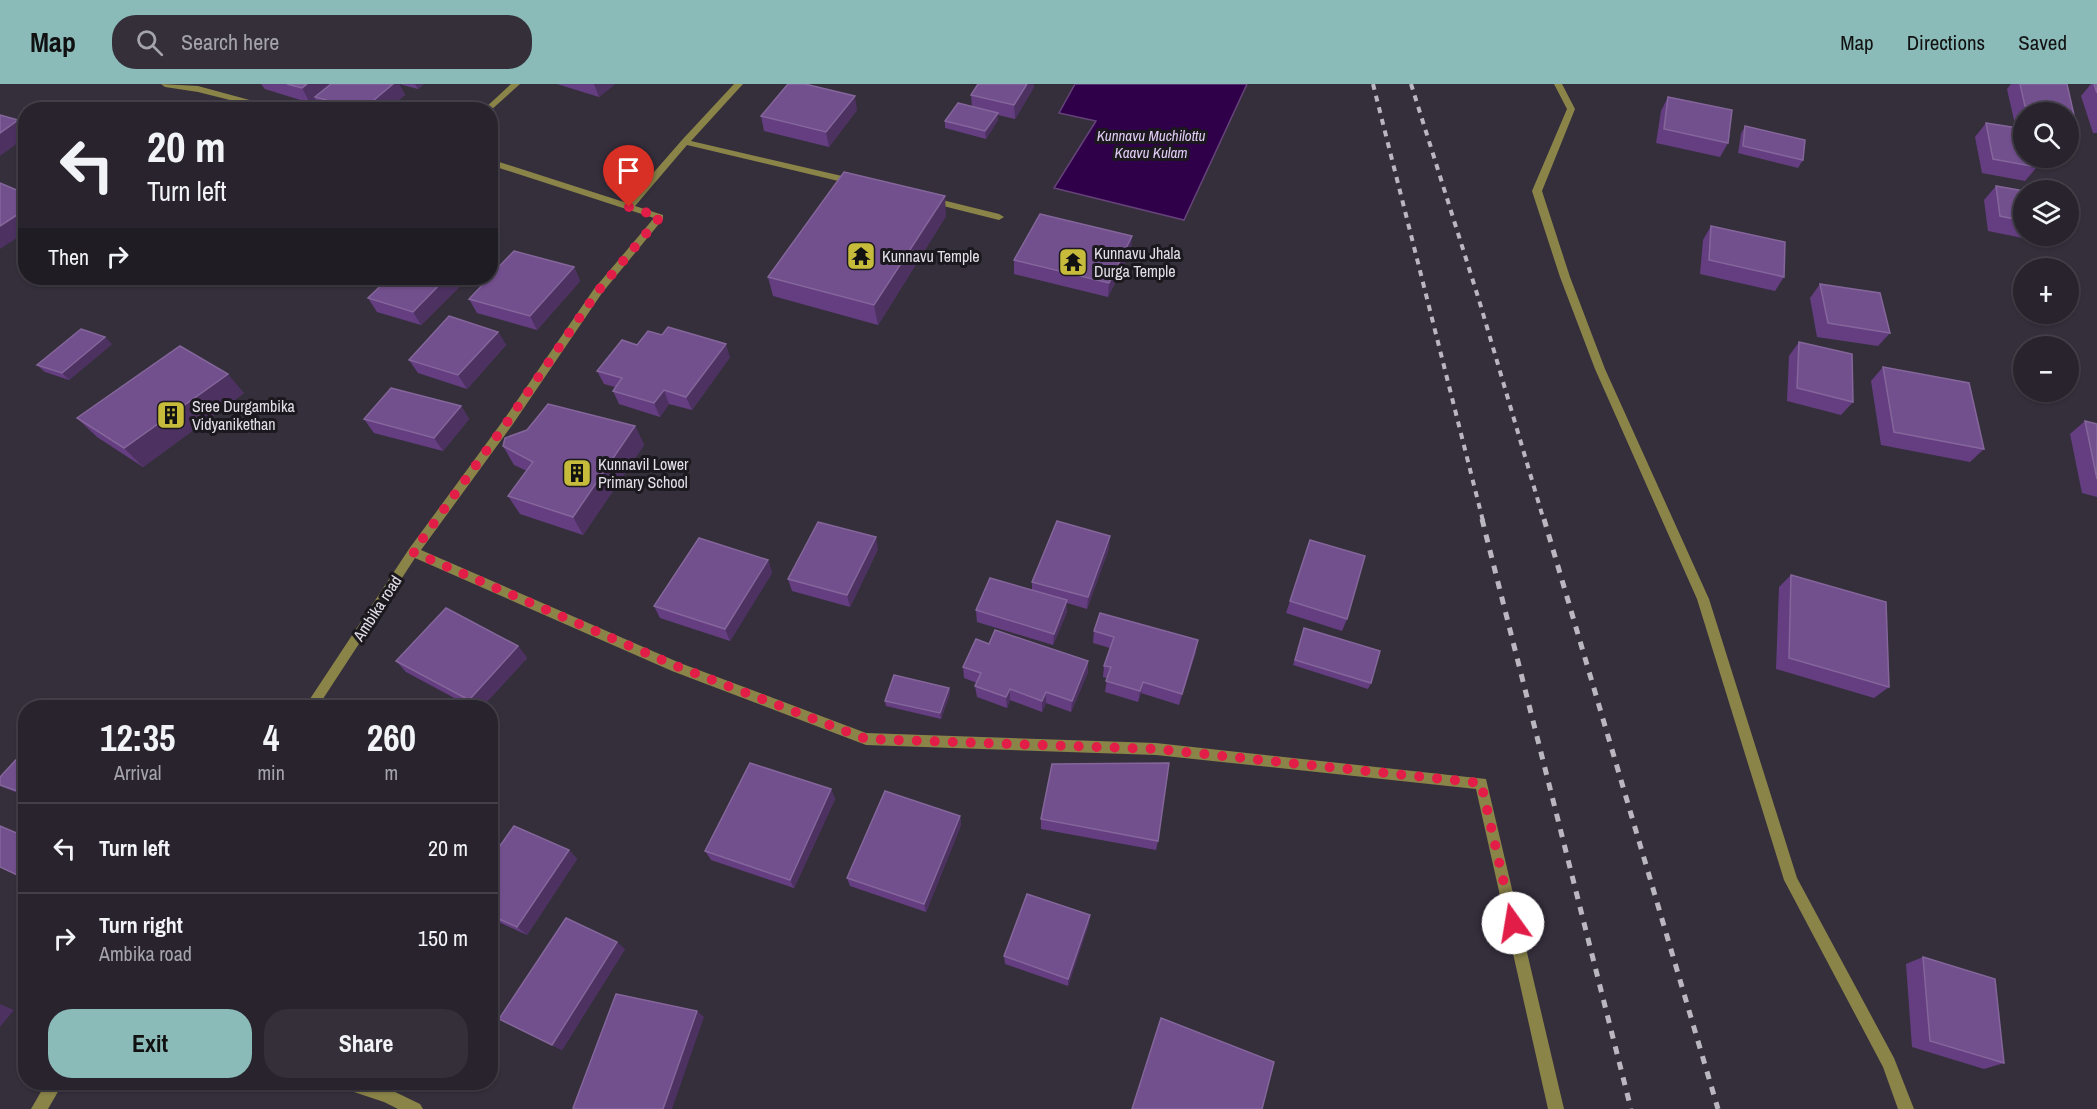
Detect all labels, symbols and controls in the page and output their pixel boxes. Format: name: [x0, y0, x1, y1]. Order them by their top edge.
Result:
search box: [112, 15, 532, 69]
text: Map: [30, 23, 76, 61]
icon: search: [133, 26, 166, 59]
text: Search here: [181, 27, 279, 57]
text: Map: [1840, 28, 1874, 57]
text: Directions: [1907, 28, 1985, 57]
text: Saved: [2018, 28, 2067, 57]
map controls: [2013, 102, 2079, 402]
button: search: [2013, 102, 2079, 168]
text: 20 m: [147, 119, 226, 175]
water label: Kunnavu Muchilottu Kaavu Kulam: [1097, 125, 1206, 163]
icon: left: [48, 126, 126, 204]
pin: [603, 145, 654, 207]
icon: arrive: [612, 154, 645, 187]
text: Turn left: [147, 173, 226, 209]
button: layers: [2013, 180, 2079, 246]
icon: right: [101, 240, 134, 273]
temple icon: Kunnavu Temple: [845, 240, 877, 272]
text: Then: [48, 242, 89, 272]
place label: Kunnavu Jhala Durga Temple: [1094, 242, 1182, 282]
place label: Kunnavu Temple: [882, 245, 980, 267]
temple icon: Kunnavu Jhala Durga Temple: [1057, 246, 1089, 278]
button: +: [2013, 258, 2079, 324]
button: −: [2013, 336, 2079, 402]
place label: Sree Durgambika Vidyanikethan: [192, 395, 296, 435]
building icon: Sree Durgambika Vidyanikethan: [155, 399, 187, 431]
place label: Kunnavil Lower Primary School: [598, 453, 689, 493]
building icon: Kunnavil Lower Primary School: [561, 457, 593, 489]
street label: Ambika road: [347, 571, 406, 646]
text: 12:35: [100, 714, 175, 762]
text: 4: [263, 714, 279, 762]
text: 260: [367, 714, 416, 762]
text: Arrival: [114, 759, 161, 786]
text: min: [257, 759, 285, 786]
text: m: [385, 759, 398, 786]
icon: left: [48, 832, 81, 865]
text: Turn left: [99, 833, 170, 863]
text: 20 m: [428, 833, 468, 863]
position arrow: [1481, 891, 1545, 955]
text: Turn right: [99, 910, 183, 940]
icon: right: [48, 922, 81, 955]
text: 150 m: [418, 923, 468, 953]
text: Ambika road: [99, 940, 192, 967]
button: Exit: [48, 1009, 252, 1078]
button: Share: [264, 1009, 468, 1078]

